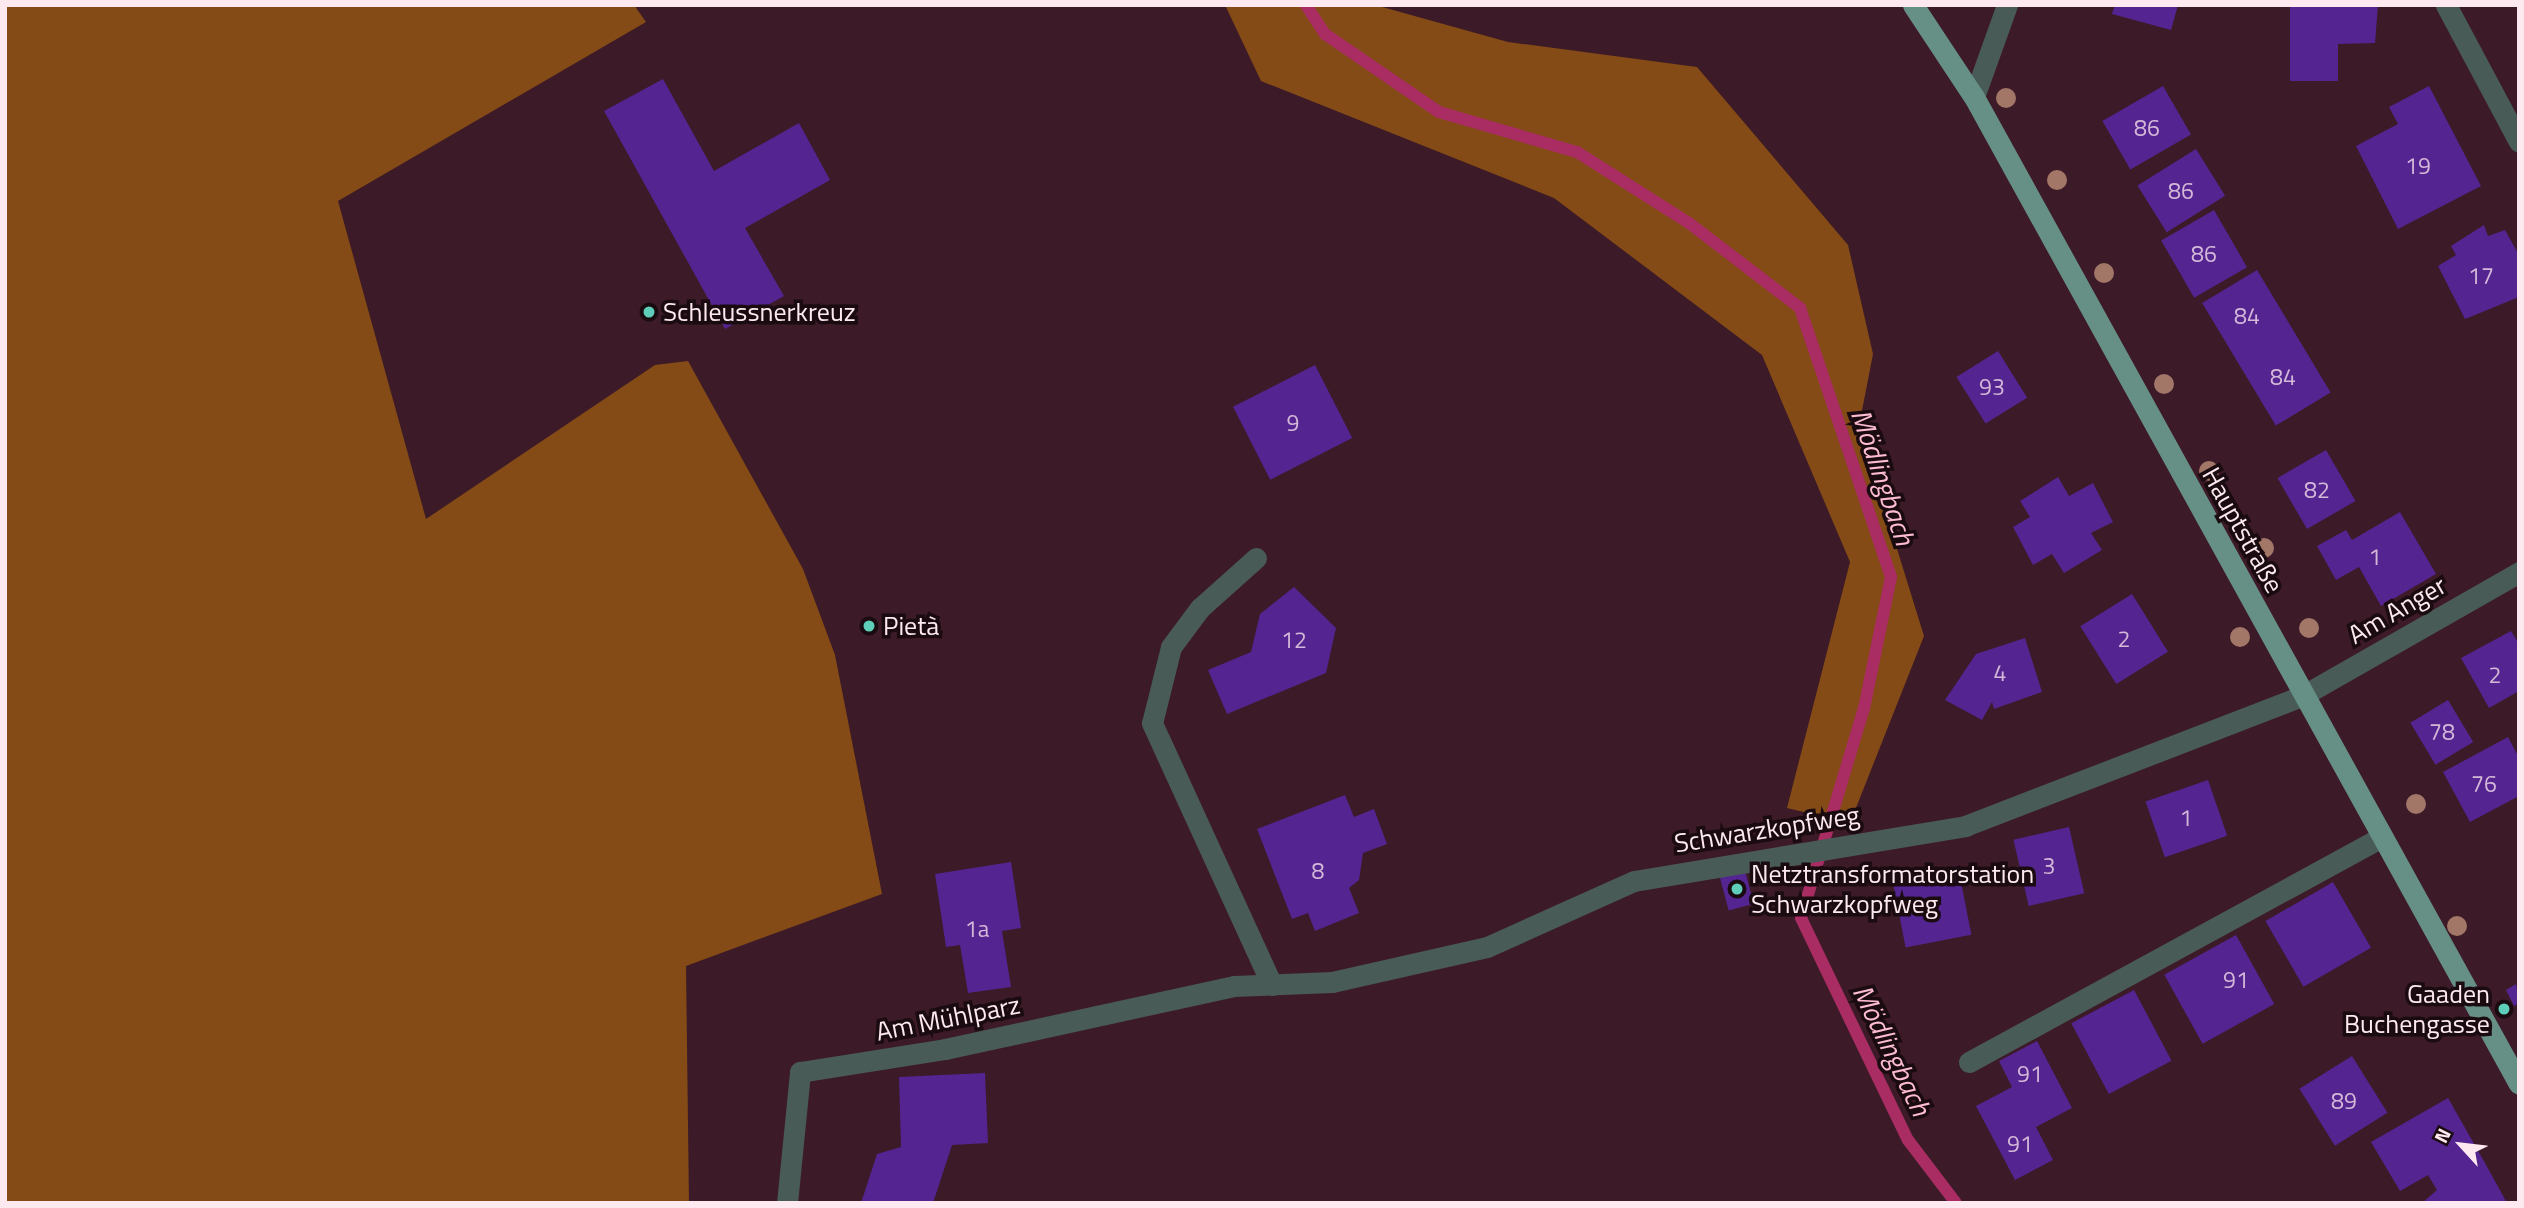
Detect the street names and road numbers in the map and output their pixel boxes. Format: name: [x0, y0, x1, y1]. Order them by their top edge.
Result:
street label: Hauptstraße: [2196, 462, 2290, 598]
street label: Am Anger: [2342, 570, 2452, 650]
street label: Schwarzkopfweg: [1672, 799, 1862, 859]
street label: Am Mühlparz: [873, 989, 1023, 1047]

